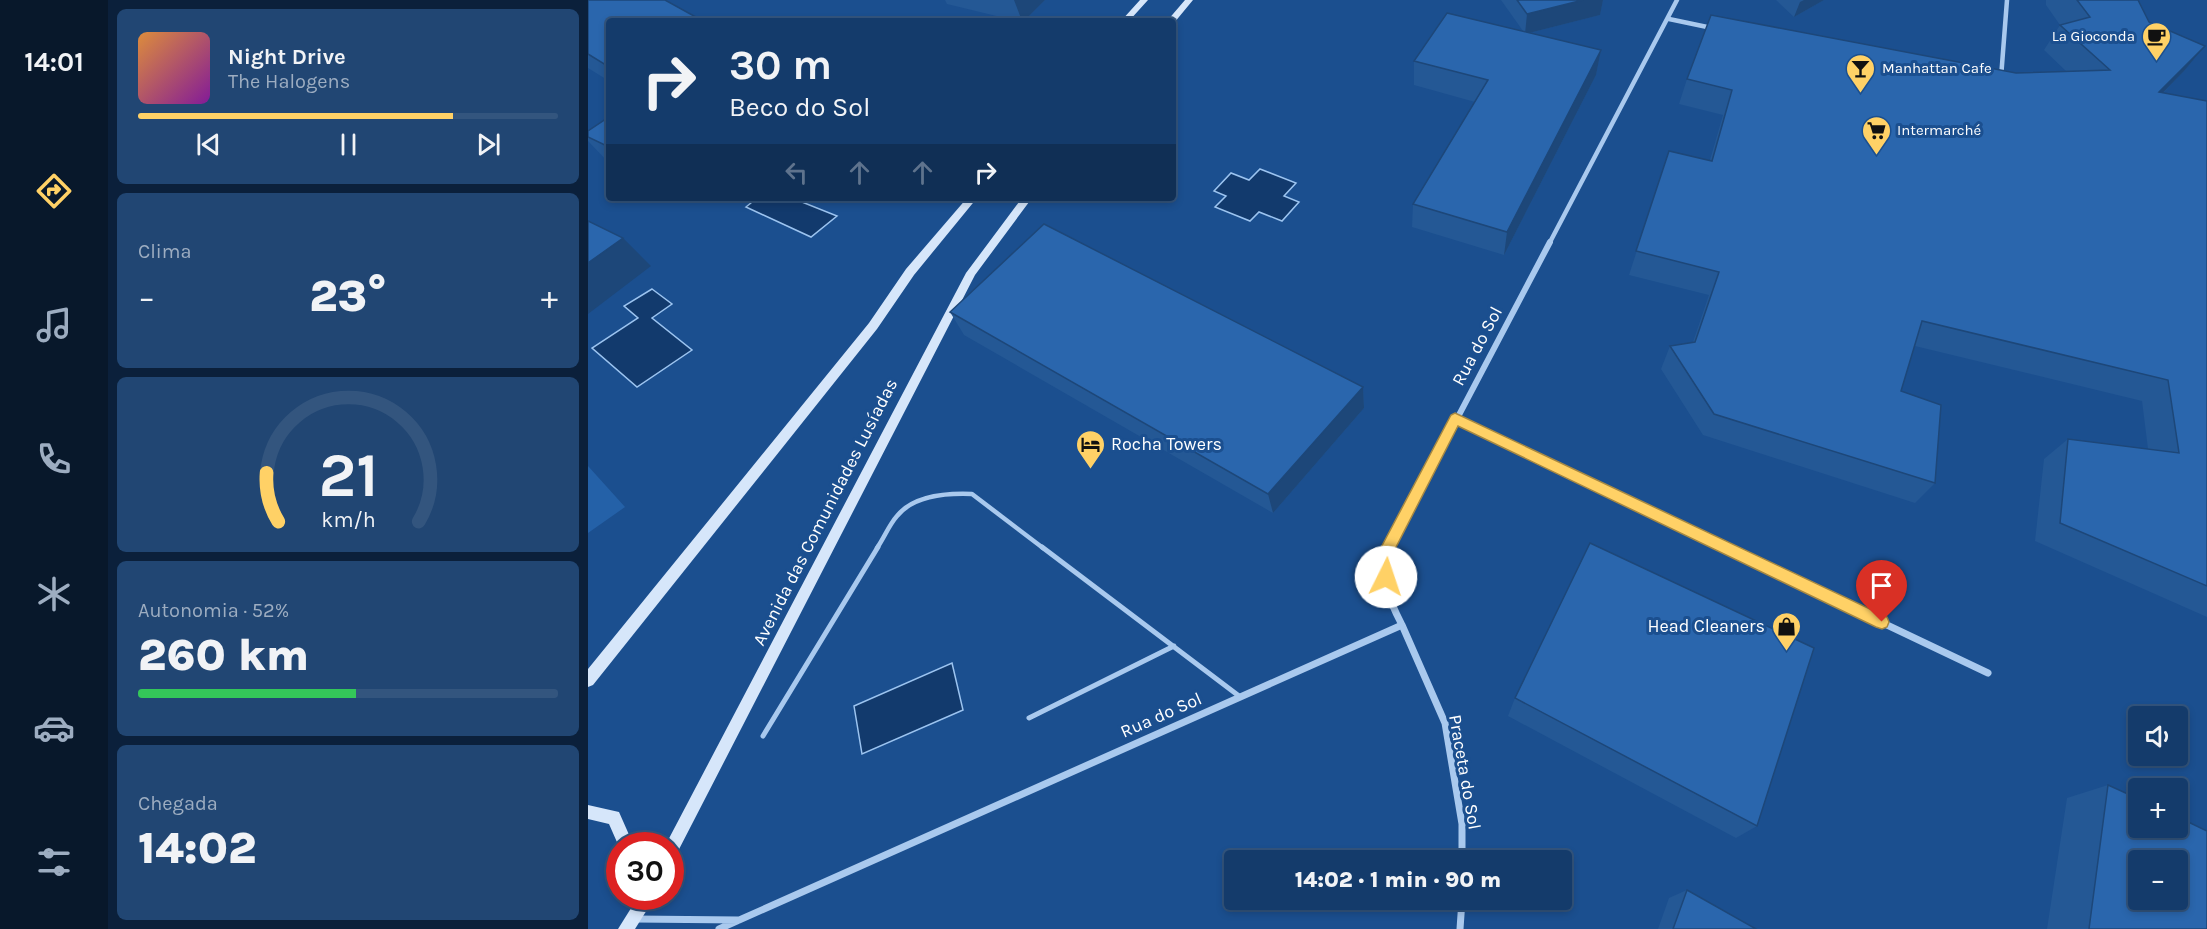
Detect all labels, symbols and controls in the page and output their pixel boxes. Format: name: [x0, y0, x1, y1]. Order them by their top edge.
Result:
cafe icon: La Gioconda: [2140, 20, 2172, 62]
place label: La Gioconda: [2052, 27, 2135, 45]
text: 30 m: [729, 40, 832, 90]
icon: right: [630, 42, 708, 120]
text: Night Drive: [228, 44, 346, 70]
text: 14:01: [24, 46, 84, 78]
bar icon: Manhattan Cafe: [1845, 52, 1877, 94]
place label: Manhattan Cafe: [1882, 59, 1992, 77]
text: The Halogens: [228, 70, 350, 93]
text: Beco do Sol: [729, 91, 871, 123]
supermarket icon: Intermarché: [1860, 114, 1892, 156]
place label: Intermarché: [1897, 121, 1981, 139]
icon: previous: [192, 128, 225, 161]
icon: pause: [332, 128, 365, 161]
icon: next: [472, 128, 505, 161]
icon: left: [780, 156, 813, 189]
icon: ahead: [843, 156, 876, 189]
icon: ahead: [906, 156, 939, 189]
icon: right: [969, 156, 1002, 189]
icon: directions: [33, 170, 75, 212]
text: Clima: [138, 240, 192, 263]
text: 23°: [309, 270, 387, 322]
text: −: [138, 278, 155, 316]
text: +: [541, 278, 558, 316]
street label: Rua do Sol: [1447, 303, 1507, 389]
icon: music: [33, 304, 75, 346]
street label: Avenida das Comunidades Lusíadas: [748, 375, 902, 649]
hotel icon: Rocha Towers: [1074, 428, 1106, 470]
place label: Rocha Towers: [1111, 433, 1222, 455]
icon: phone: [33, 438, 75, 480]
text: 21: [318, 439, 378, 512]
text: km/h: [321, 507, 375, 532]
position arrow: [1354, 545, 1418, 609]
pin: [1856, 560, 1907, 622]
icon: arrive: [1865, 569, 1898, 602]
icon: climate: [33, 573, 75, 615]
text: Autonomia · 52%: [138, 599, 289, 622]
shop icon: Head Cleaners: [1770, 610, 1802, 652]
place label: Head Cleaners: [1648, 615, 1765, 637]
text: 260 km: [138, 629, 309, 681]
street label: Rua do Sol: [1117, 687, 1205, 743]
map controls: [2128, 706, 2188, 910]
button: sound: [2128, 706, 2188, 766]
icon: car: [33, 707, 75, 749]
street label: Praceta do Sol: [1444, 713, 1486, 831]
button: +: [2128, 778, 2188, 838]
text: Chegada: [138, 792, 218, 815]
text: 14:02: [138, 822, 257, 874]
speed limit sign: 30: [606, 832, 684, 910]
icon: filters: [33, 841, 75, 883]
button: −: [2128, 850, 2188, 910]
text: 14:02 · 1 min · 90 m: [1295, 867, 1501, 893]

